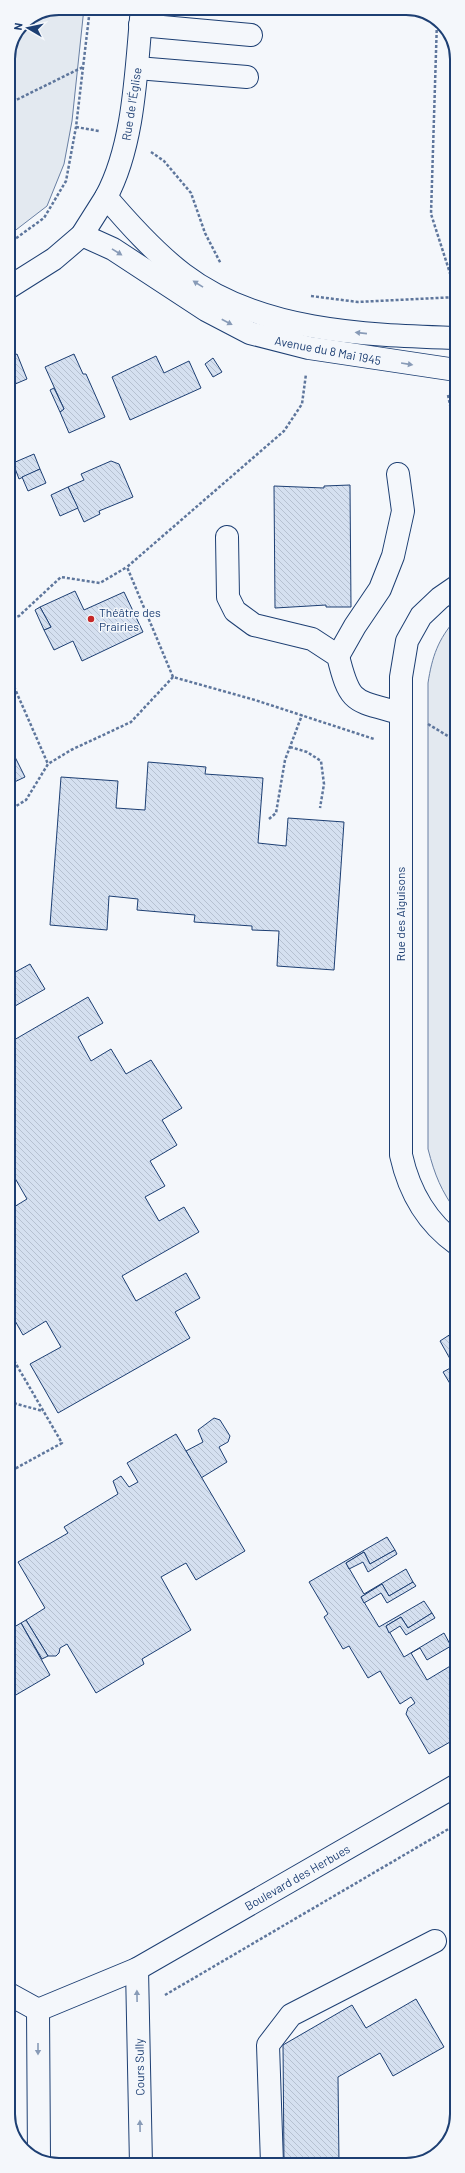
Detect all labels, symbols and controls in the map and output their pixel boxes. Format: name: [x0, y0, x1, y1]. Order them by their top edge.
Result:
north arrow: [8, 8, 48, 48]
text: N: [11, 22, 25, 31]
street label: Rue de l'Église: [118, 66, 144, 142]
one-way arrow: [111, 248, 123, 255]
one-way arrow: [192, 280, 204, 287]
one-way arrow: [221, 319, 233, 325]
one-way arrow: [355, 329, 367, 336]
street label: Avenue du 8 Mai 1945: [274, 333, 382, 367]
one-way arrow: [401, 361, 413, 367]
place label: Théâtre des Prairies: [99, 605, 161, 633]
marker: Théâtre des Prairies: [86, 614, 96, 624]
street label: Rue des Aiguisons: [393, 867, 407, 961]
street label: Boulevard des Herbues: [242, 1841, 352, 1913]
one-way arrow: [134, 1989, 140, 2002]
street label: Cours Sully: [131, 2038, 146, 2096]
one-way arrow: [35, 2043, 41, 2056]
one-way arrow: [137, 2119, 143, 2132]

